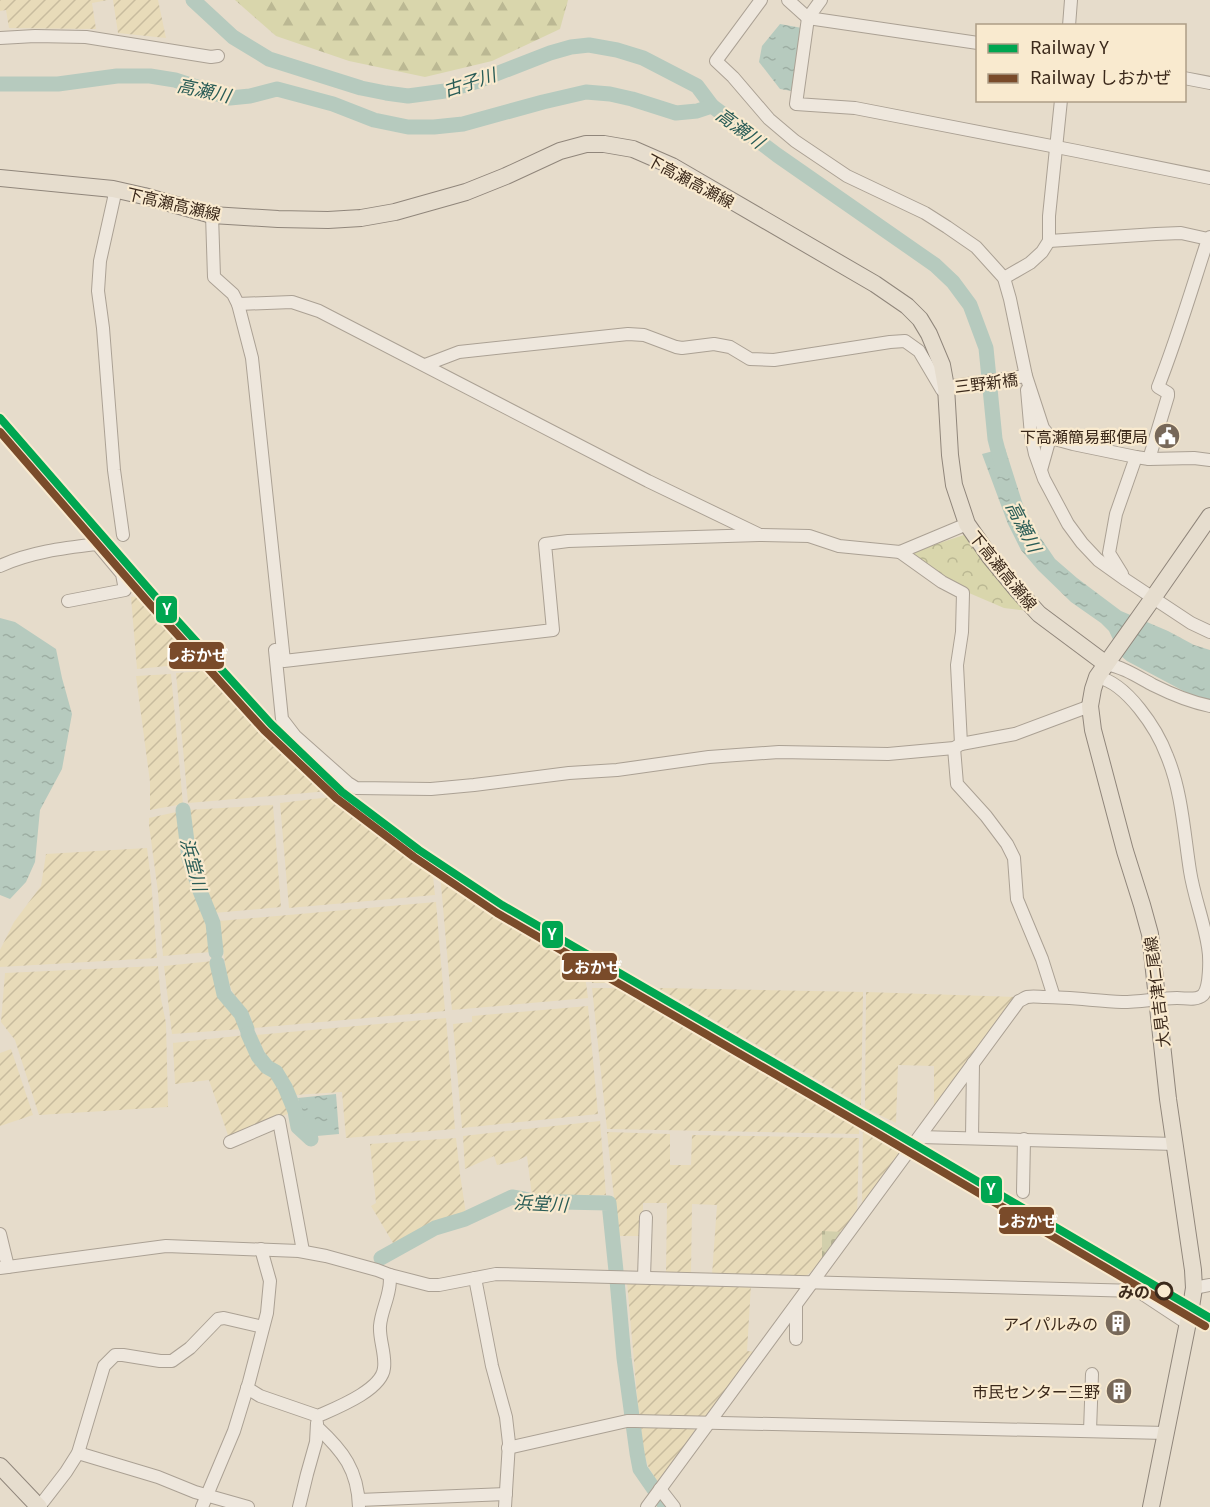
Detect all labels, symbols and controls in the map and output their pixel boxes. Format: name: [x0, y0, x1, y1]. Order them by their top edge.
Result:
legend: [976, 24, 1186, 102]
text: Railway Y: [1030, 33, 1109, 59]
water label: 古子川: [439, 60, 501, 102]
text: Railway しおかぜ: [1030, 63, 1171, 89]
water label: 高瀬川: [175, 71, 235, 108]
water label: 高瀬川: [712, 101, 772, 155]
street label: 下高瀬高瀬線: [643, 147, 739, 213]
street label: 下高瀬高瀬線: [125, 181, 223, 225]
street label: 三野新橋: [953, 366, 1019, 398]
public building icon: 下高瀬簡易郵便局: [1152, 421, 1182, 451]
place label: 下高瀬簡易郵便局: [1020, 424, 1148, 448]
water label: 高瀬川: [1001, 496, 1050, 558]
street label: 下高瀬高瀬線: [964, 525, 1044, 615]
line badge: Y: [155, 595, 178, 624]
text: Y: [161, 596, 172, 620]
line badge: しおかぜ: [168, 641, 225, 670]
text: しおかぜ: [164, 642, 228, 666]
water label: 浜堂川: [175, 835, 215, 895]
line badge: Y: [541, 920, 564, 949]
text: Y: [546, 921, 557, 945]
street label: 大見吉津仁尾線: [1137, 935, 1175, 1049]
line badge: しおかぜ: [561, 952, 618, 981]
text: しおかぜ: [558, 954, 622, 978]
line badge: Y: [980, 1175, 1003, 1204]
text: Y: [985, 1176, 996, 1200]
water label: 浜堂川: [513, 1188, 571, 1216]
line badge: しおかぜ: [998, 1206, 1055, 1235]
text: しおかぜ: [994, 1208, 1058, 1232]
place label: みの: [1118, 1279, 1150, 1303]
marker: みの: [1155, 1282, 1173, 1300]
building icon: アイパルみの: [1103, 1308, 1133, 1338]
place label: アイパルみの: [1003, 1311, 1098, 1335]
building icon: 市民センター三野: [1104, 1376, 1134, 1406]
place label: 市民センター三野: [972, 1379, 1100, 1403]

